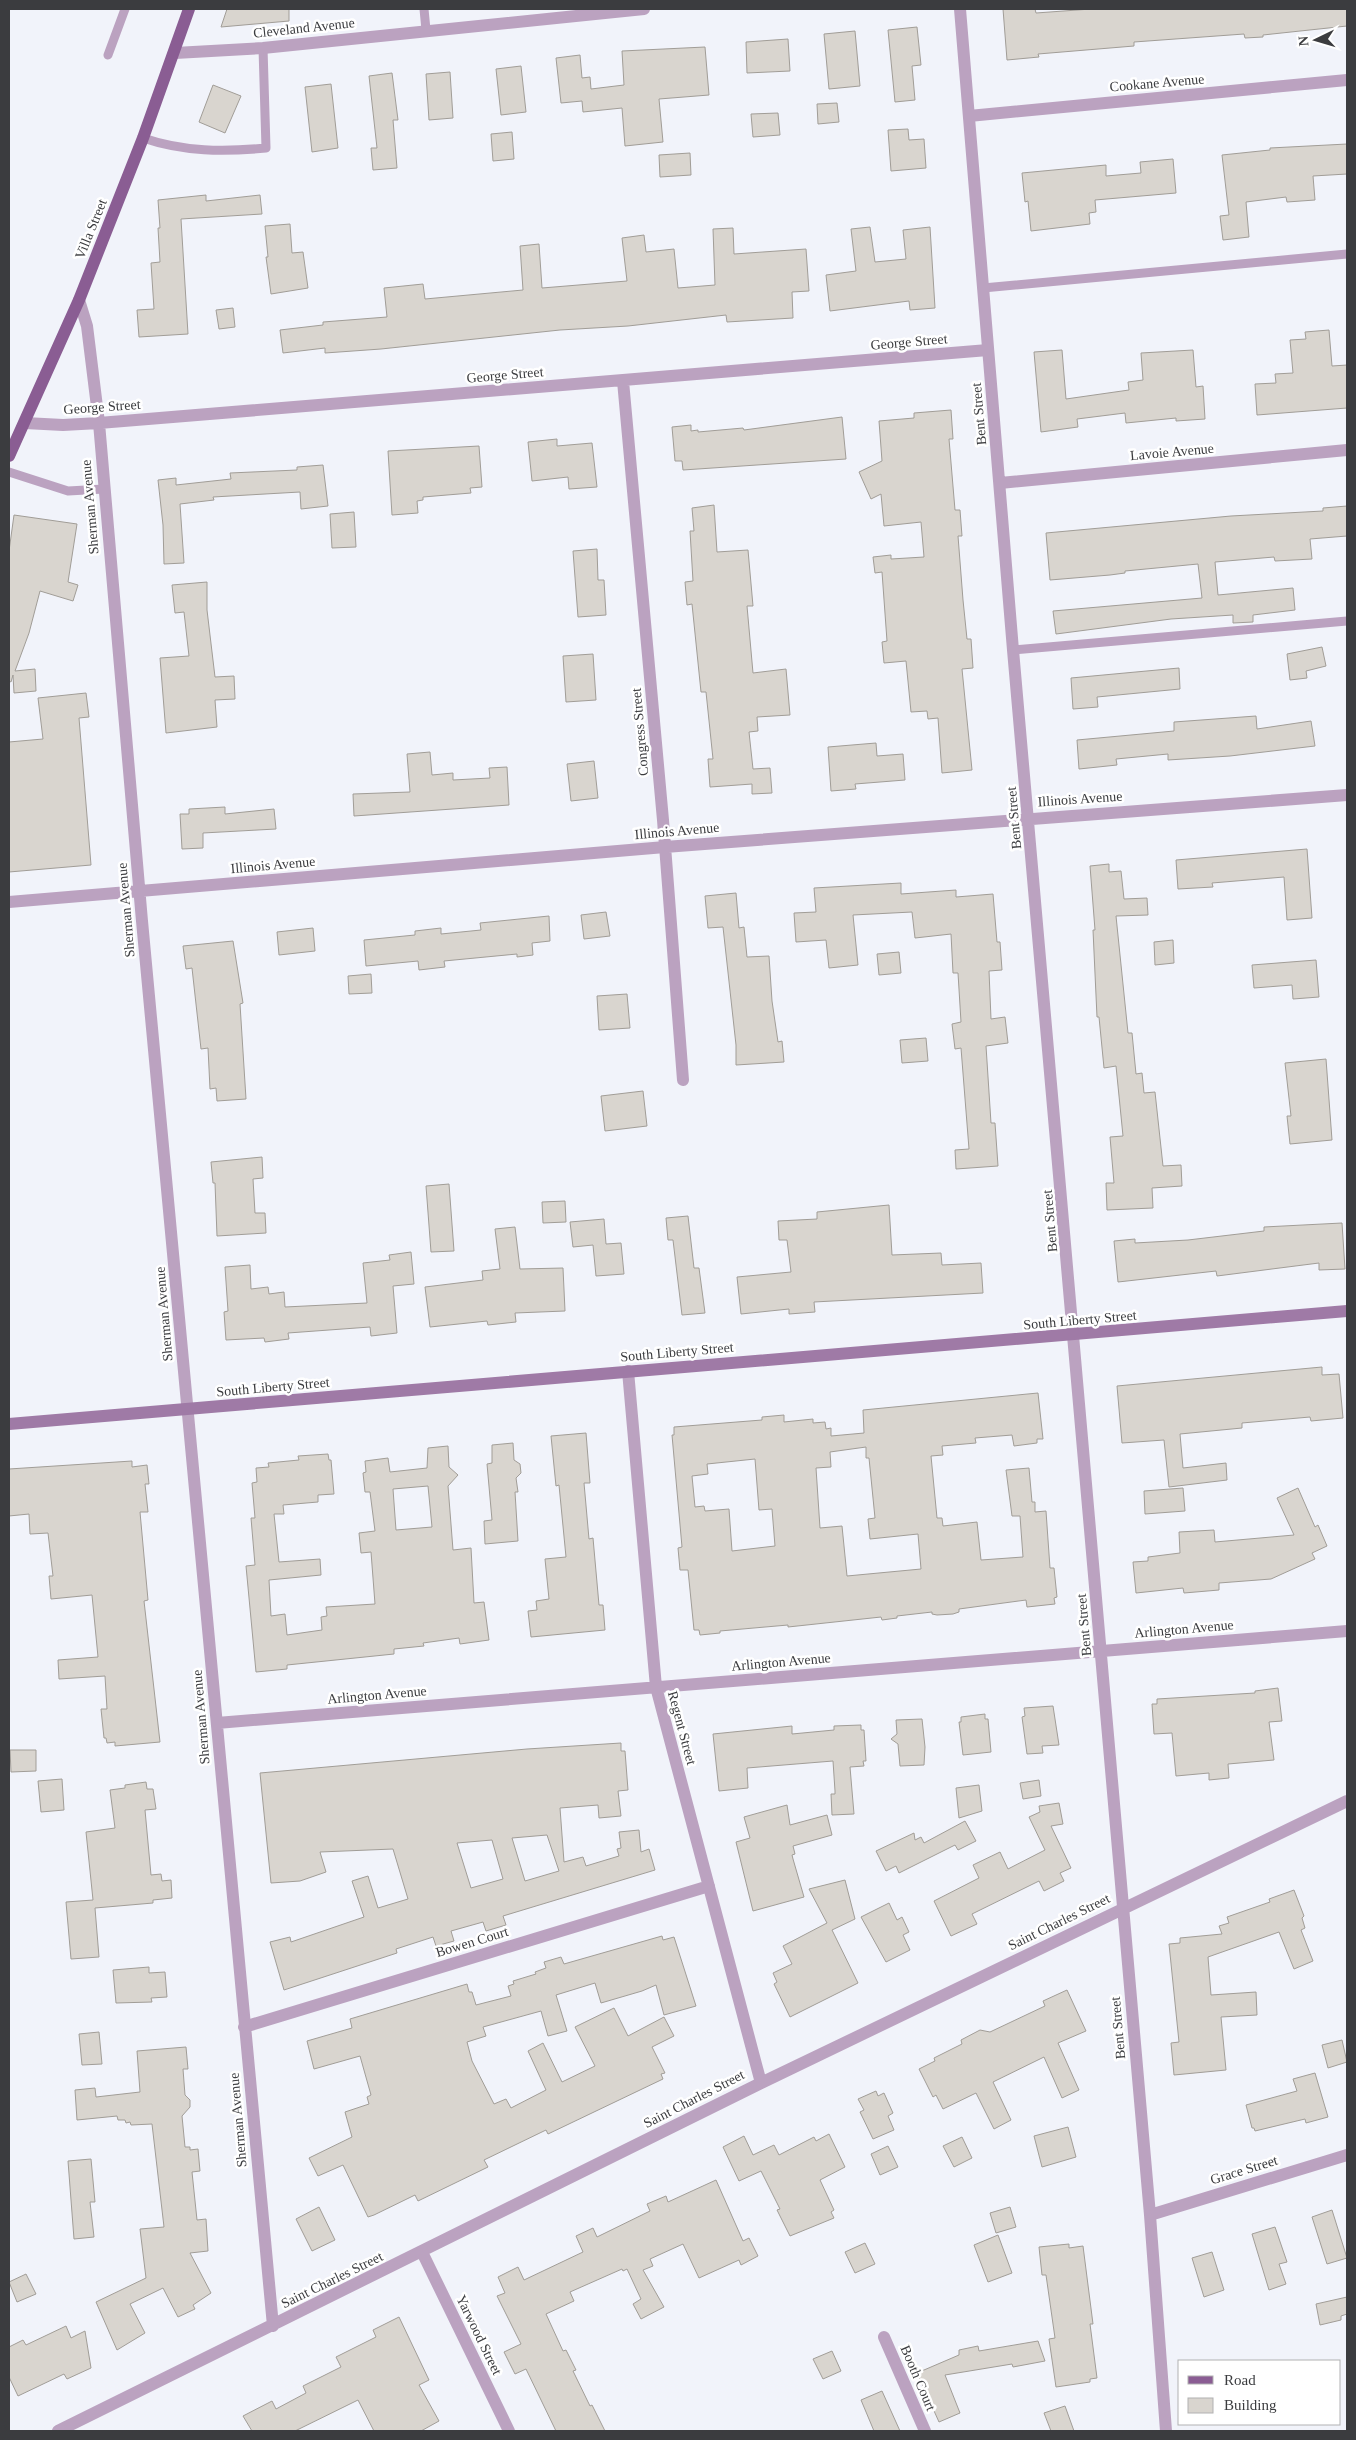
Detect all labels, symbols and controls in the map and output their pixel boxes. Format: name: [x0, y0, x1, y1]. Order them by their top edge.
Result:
street label: Cleveland Avenue: [252, 15, 356, 41]
north arrow: [1291, 15, 1341, 65]
text: N: [1296, 35, 1311, 47]
street label: Cookane Avenue: [1109, 71, 1205, 95]
street label: Villa Street: [72, 197, 110, 261]
street label: George Street: [870, 331, 948, 353]
street label: George Street: [466, 364, 544, 386]
street label: Bent Street: [969, 382, 989, 446]
street label: George Street: [63, 397, 141, 417]
street label: Lavoie Avenue: [1129, 441, 1215, 463]
street label: Sherman Avenue: [78, 459, 102, 555]
street label: Congress Street: [629, 687, 651, 777]
street label: Bent Street: [1004, 786, 1024, 850]
street label: Illinois Avenue: [1037, 789, 1123, 809]
street label: Illinois Avenue: [634, 820, 720, 842]
street label: Illinois Avenue: [230, 854, 316, 876]
street label: Sherman Avenue: [114, 862, 138, 958]
street label: Bent Street: [1040, 1189, 1060, 1253]
street label: Sherman Avenue: [152, 1266, 176, 1362]
street label: South Liberty Street: [1023, 1308, 1137, 1332]
street label: South Liberty Street: [620, 1340, 734, 1364]
street label: South Liberty Street: [216, 1375, 330, 1399]
street label: Bent Street: [1074, 1593, 1094, 1657]
street label: Arlington Avenue: [1134, 1617, 1234, 1641]
street label: Arlington Avenue: [731, 1650, 831, 1674]
street label: Sherman Avenue: [189, 1669, 213, 1765]
street label: Arlington Avenue: [327, 1683, 427, 1707]
street label: Regent Street: [665, 1689, 699, 1767]
street label: Saint Charles Street: [1006, 1891, 1112, 1953]
street label: Bowen Court: [434, 1924, 510, 1960]
street label: Bent Street: [1108, 1996, 1128, 2060]
street label: Saint Charles Street: [641, 2067, 747, 2131]
street label: Sherman Avenue: [226, 2072, 250, 2168]
street label: Grace Street: [1209, 2153, 1280, 2187]
street label: Saint Charles Street: [279, 2249, 385, 2311]
street label: Yarwood Street: [453, 2293, 505, 2377]
street label: Booth Court: [897, 2343, 939, 2413]
legend: [1178, 2360, 1341, 2425]
text: Road: [1224, 2372, 1256, 2388]
text: Building: [1224, 2397, 1277, 2413]

